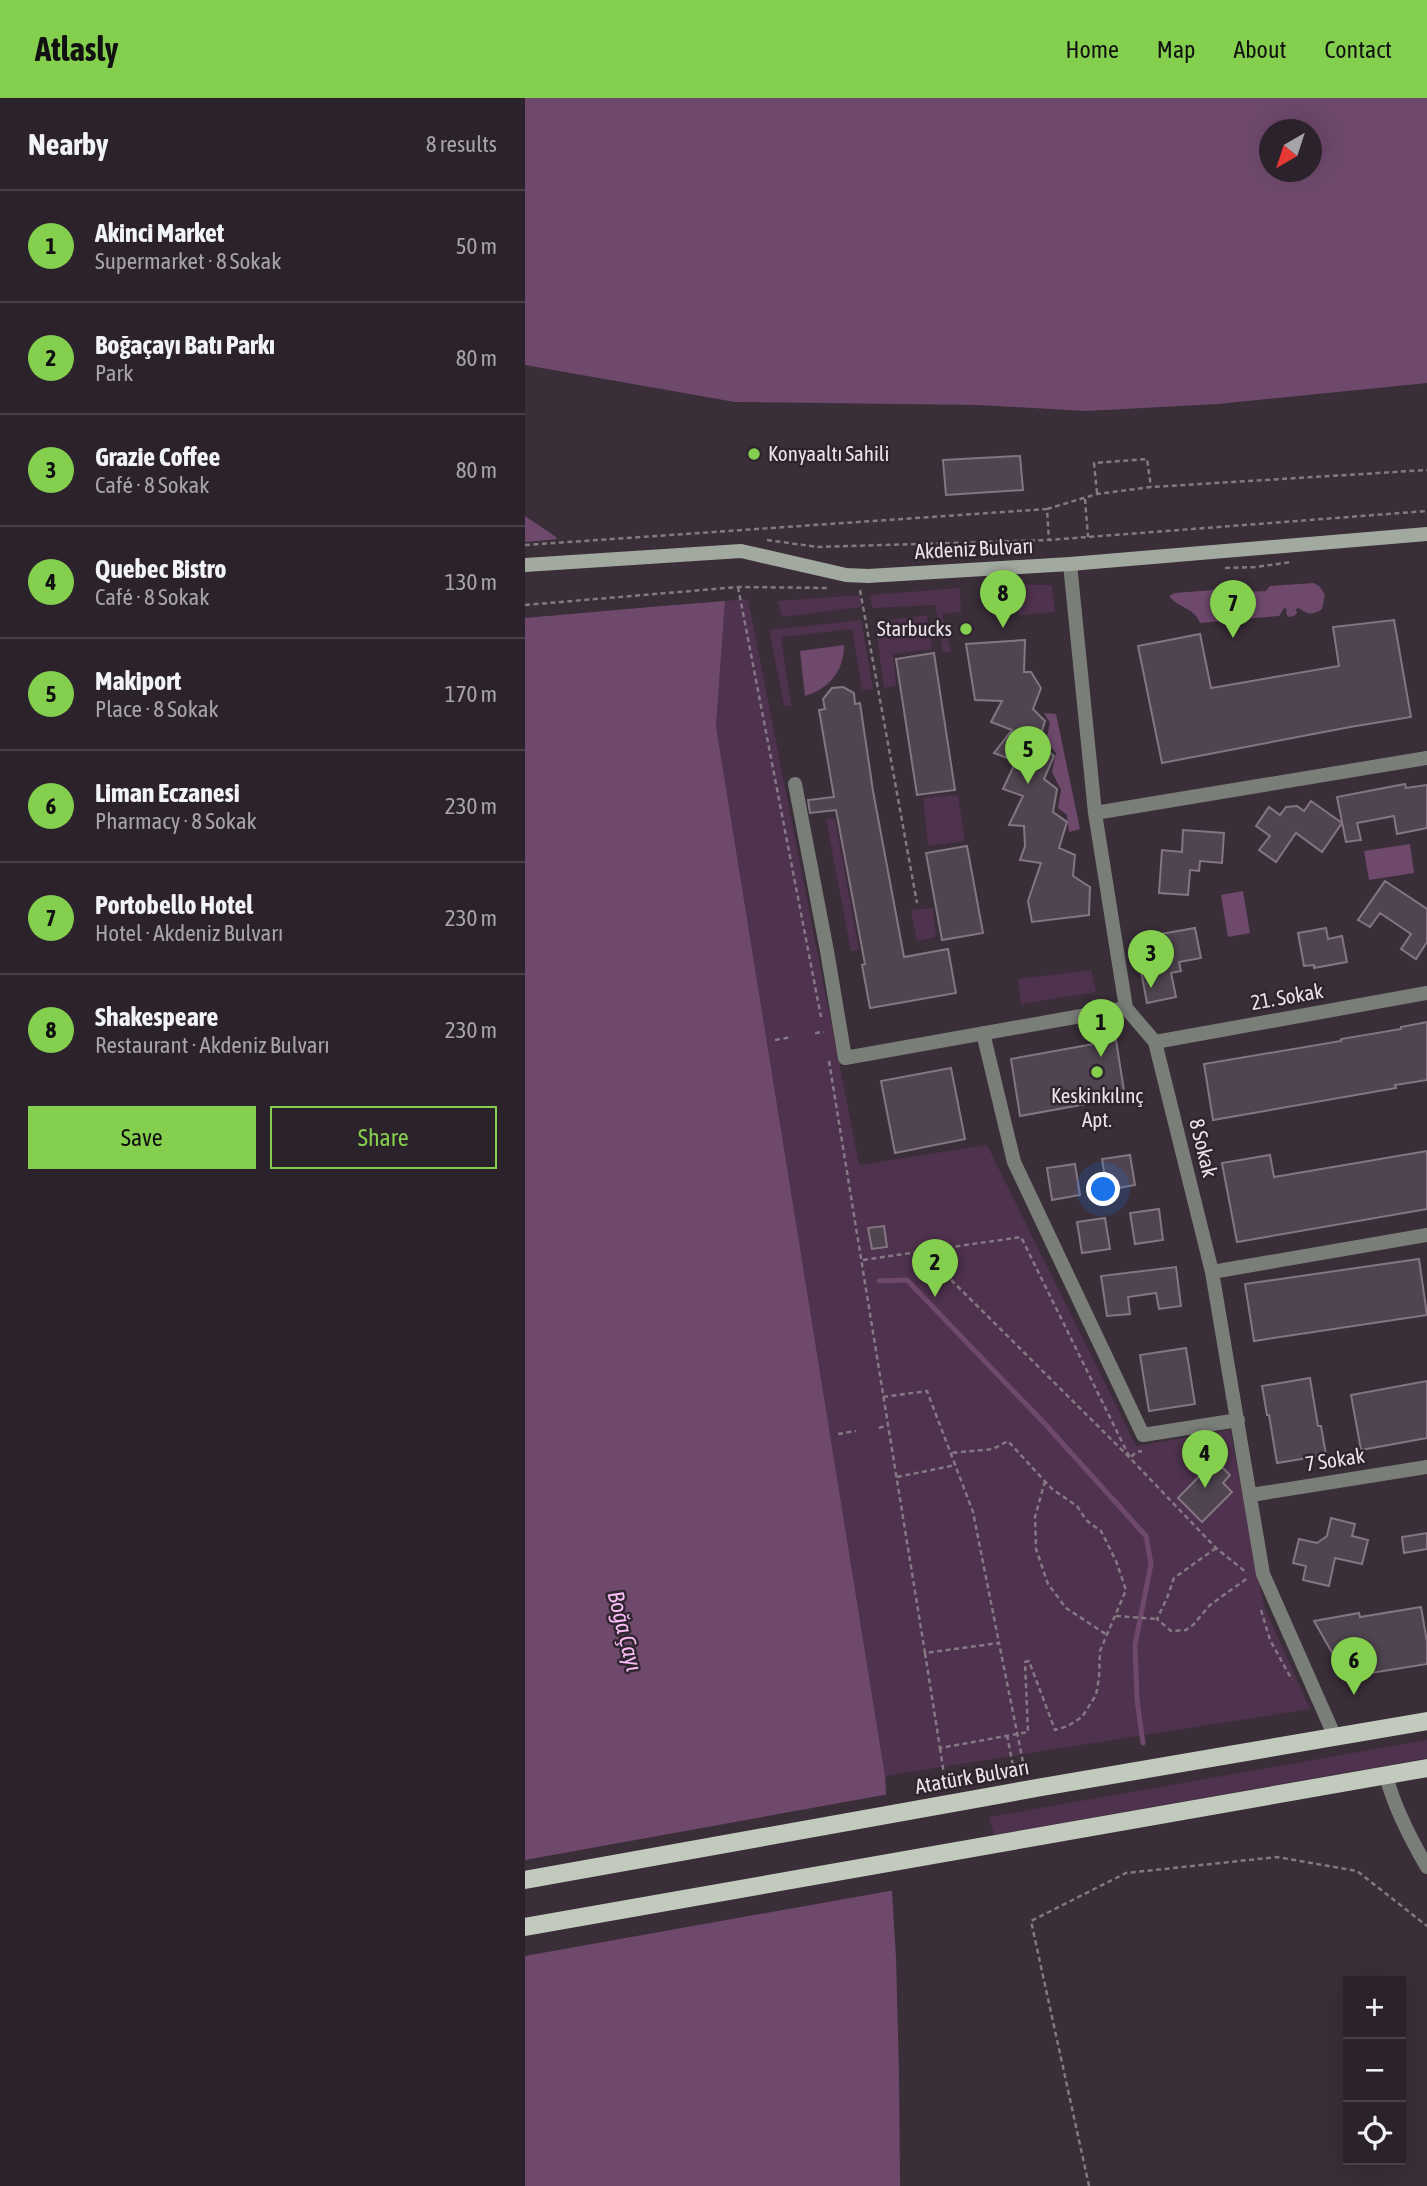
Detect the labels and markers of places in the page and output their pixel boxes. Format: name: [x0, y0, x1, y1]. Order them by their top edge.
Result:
place label: Konyaaltı Sahili: [768, 441, 889, 465]
marker: Konyaaltı Sahili: [746, 446, 762, 462]
pin: 8: [980, 570, 1026, 628]
pin: 7: [1210, 580, 1256, 638]
place label: Starbucks: [877, 616, 952, 640]
marker: Starbucks: [958, 621, 974, 637]
pin: 5: [1005, 726, 1051, 784]
pin: 3: [1128, 930, 1174, 988]
pin: 1: [1078, 999, 1124, 1057]
marker: Keskinkılınç Apt.: [1089, 1064, 1105, 1080]
place label: Keskinkılınç Apt.: [1051, 1083, 1143, 1131]
pin: 2: [912, 1239, 958, 1297]
pin: 4: [1182, 1430, 1228, 1488]
pin: 6: [1331, 1637, 1377, 1695]

